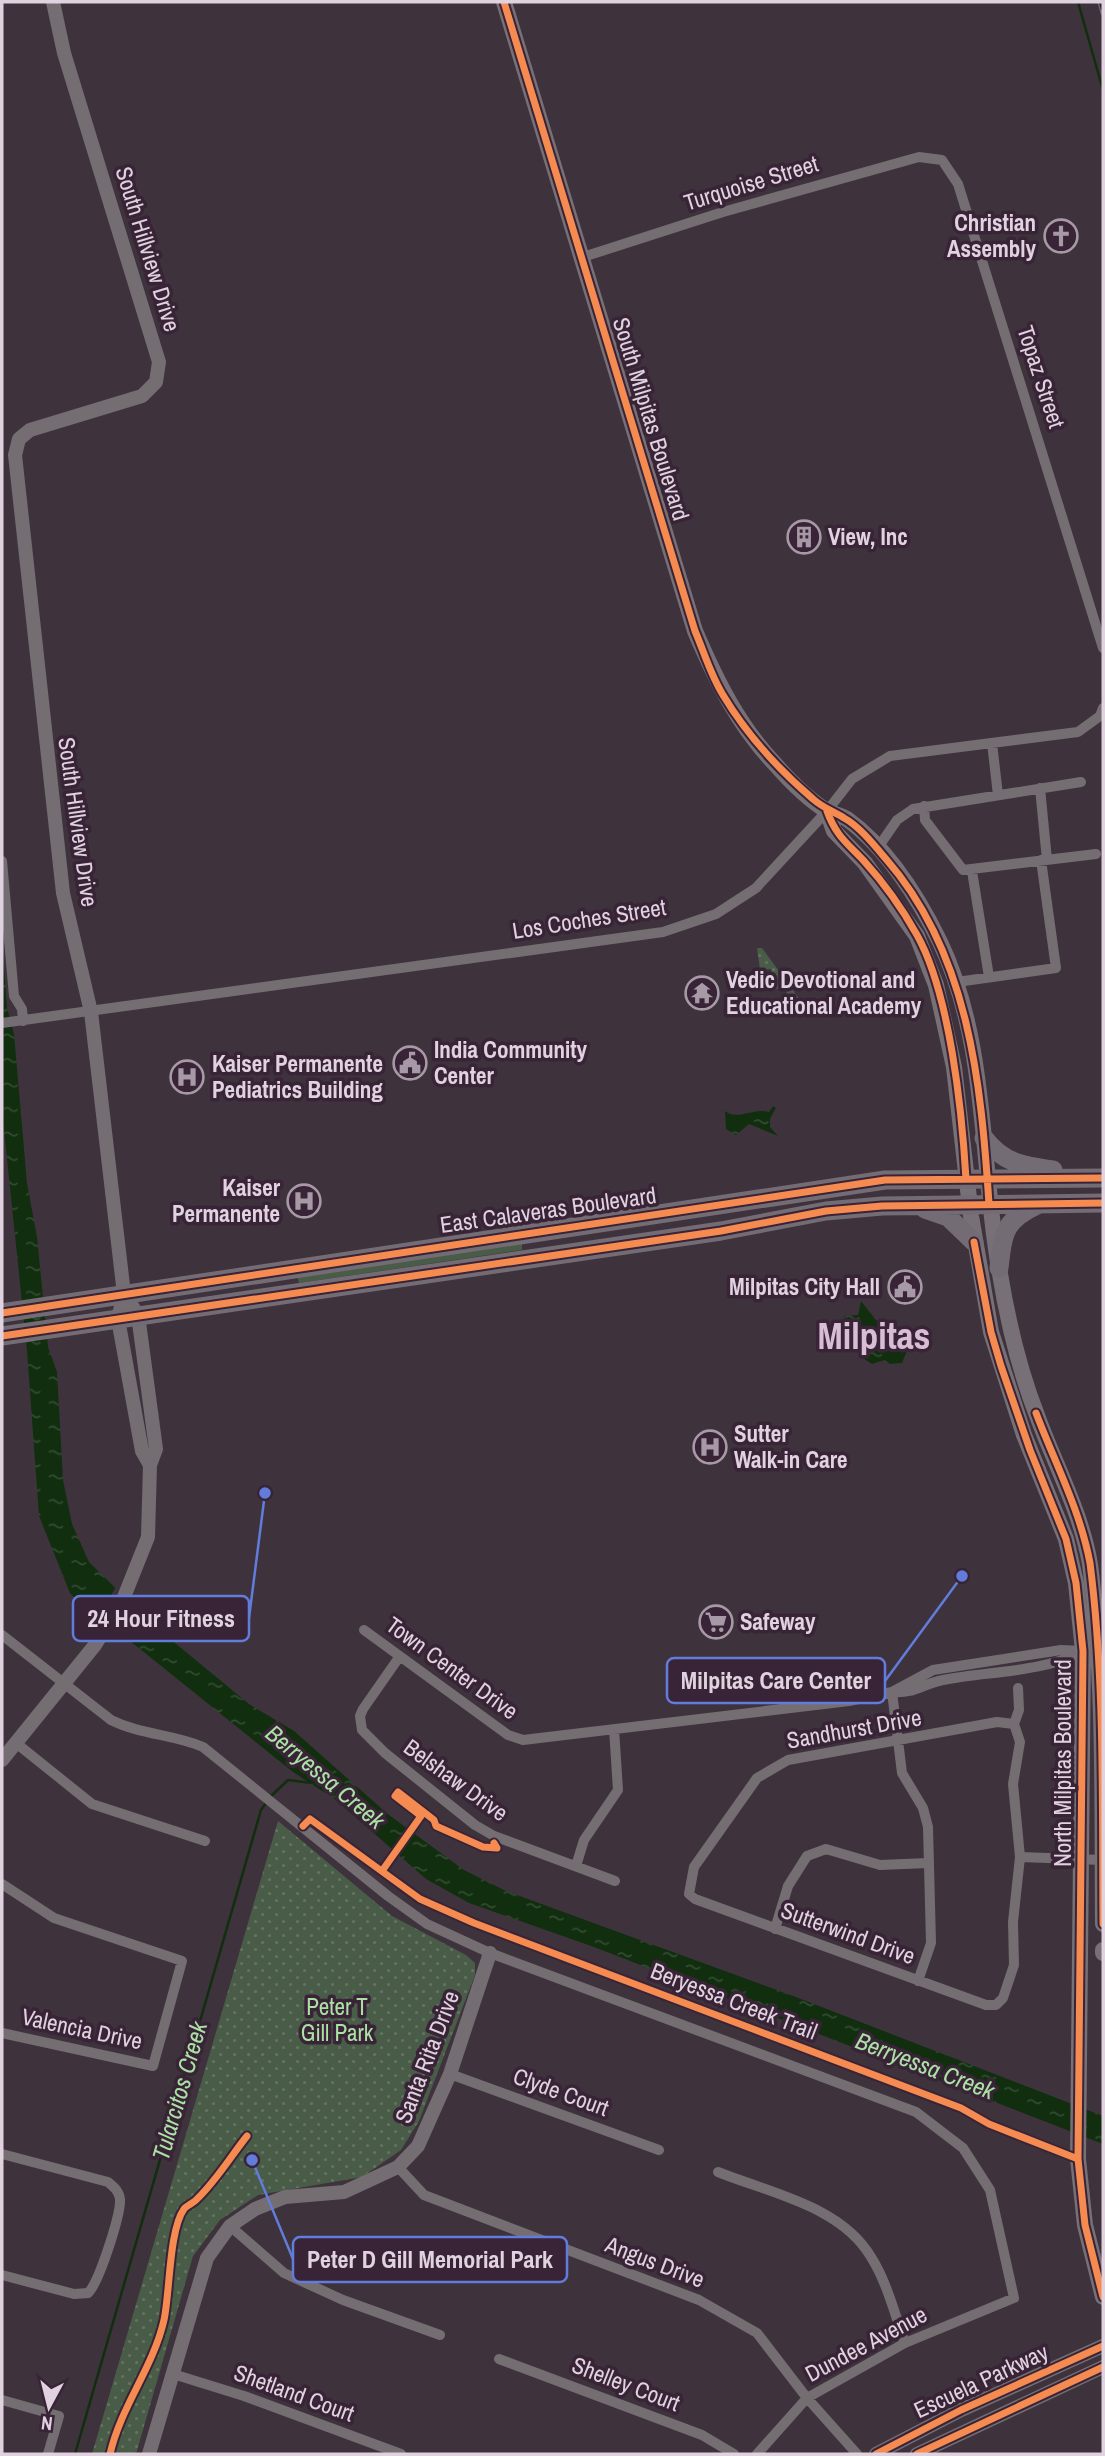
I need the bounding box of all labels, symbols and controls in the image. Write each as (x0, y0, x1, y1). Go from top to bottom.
street label: Turquoise Street (680, 147, 822, 218)
street label: South Hillview Drive (109, 163, 188, 335)
place label: Christian Assembly (947, 207, 1037, 264)
church icon: Christian Assembly (1042, 217, 1080, 255)
street label: South Milpitas Boulevard (606, 314, 697, 524)
street label: Topaz Street (1010, 322, 1073, 432)
building icon: View, Inc (785, 518, 823, 556)
place label: View, Inc (828, 521, 908, 552)
street label: South Hillview Drive (51, 735, 106, 909)
street label: Los Coches Street (510, 891, 668, 946)
place label: Vedic Devotional and Educational Academy (726, 964, 922, 1021)
temple icon: Vedic Devotional and Educational Academy (683, 974, 721, 1012)
place label: India Community Center (434, 1034, 588, 1091)
public building icon: India Community Center (391, 1044, 429, 1082)
place label: Kaiser Permanente Pediatrics Building (212, 1048, 383, 1105)
hospital icon: Kaiser Permanente Pediatrics Building (168, 1058, 206, 1096)
place label: Kaiser Permanente (172, 1172, 281, 1229)
street label: East Calaveras Boulevard (438, 1179, 658, 1240)
hospital icon: Kaiser Permanente (285, 1182, 323, 1220)
public building icon: Milpitas City Hall (886, 1268, 924, 1306)
place label: Milpitas City Hall (729, 1271, 880, 1302)
district label: Milpitas (818, 1311, 930, 1361)
place label: Sutter Walk-in Care (734, 1418, 848, 1475)
hospital icon: Sutter Walk-in Care (691, 1428, 729, 1466)
callout: 24 Hour Fitness (73, 1596, 249, 1641)
text: 24 Hour Fitness (87, 1602, 235, 1634)
supermarket icon: Safeway (697, 1603, 735, 1641)
place label: Safeway (740, 1606, 816, 1637)
street label: Town Center Drive (380, 1609, 525, 1726)
callout: Milpitas Care Center (667, 1658, 885, 1703)
street label: North Milpitas Boulevard (1047, 1659, 1078, 1867)
text: Milpitas Care Center (681, 1664, 871, 1696)
street label: Sandhurst Drive (784, 1701, 924, 1756)
water label: Berryessa Creek (259, 1717, 393, 1836)
street label: Belshaw Drive (398, 1731, 515, 1828)
street label: Sutterwind Drive (777, 1894, 919, 1971)
street label: Beryessa Creek Trail (646, 1955, 822, 2047)
street label: Santa Rita Drive (387, 1986, 466, 2127)
park label: Peter T Gill Park (301, 1991, 374, 2048)
street label: Valencia Drive (19, 2001, 145, 2056)
water label: Tularcitos Creek (144, 2017, 214, 2164)
water label: Berryessa Creek (851, 2024, 1001, 2107)
street label: Clyde Court (509, 2060, 613, 2123)
street label: Angus Drive (600, 2228, 709, 2295)
callout: Peter D Gill Memorial Park (293, 2237, 567, 2282)
text: Peter D Gill Memorial Park (307, 2243, 553, 2275)
street label: Dundee Avenue (799, 2298, 932, 2389)
street label: Escuela Parkway (909, 2336, 1053, 2425)
street label: Shelley Court (568, 2349, 685, 2418)
street label: Shetland Court (230, 2356, 359, 2429)
north arrow (14, 2372, 84, 2442)
text: N (40, 2410, 54, 2437)

